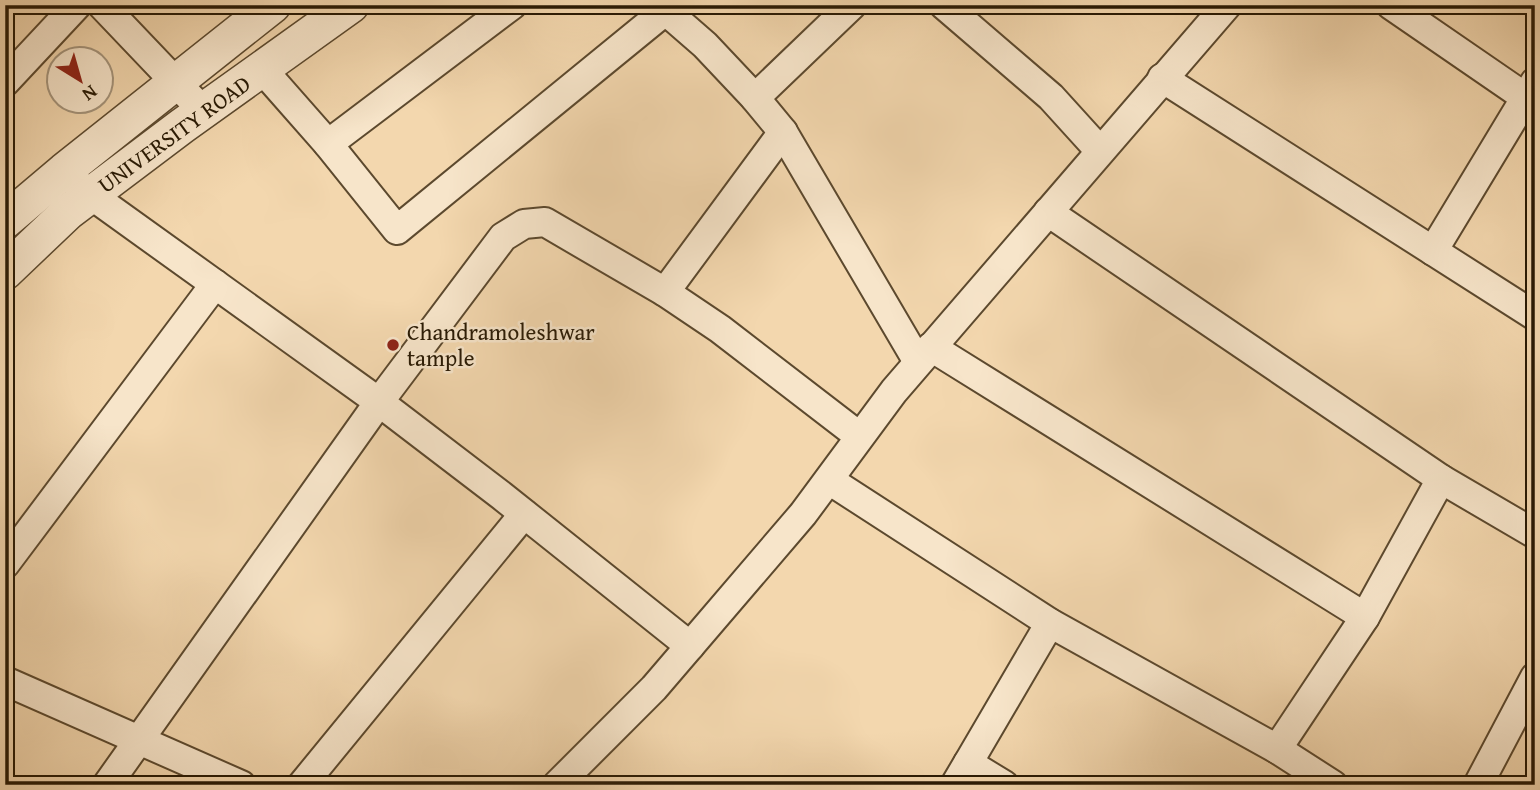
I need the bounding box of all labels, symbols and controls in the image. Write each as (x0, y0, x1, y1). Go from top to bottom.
north arrow (46, 46, 116, 116)
street label: UNIVERSITY ROAD (90, 67, 257, 200)
text: N (76, 79, 104, 109)
place label: Chandramoleshwar tample (407, 315, 595, 374)
marker: Chandramoleshwar tample (385, 337, 401, 353)

